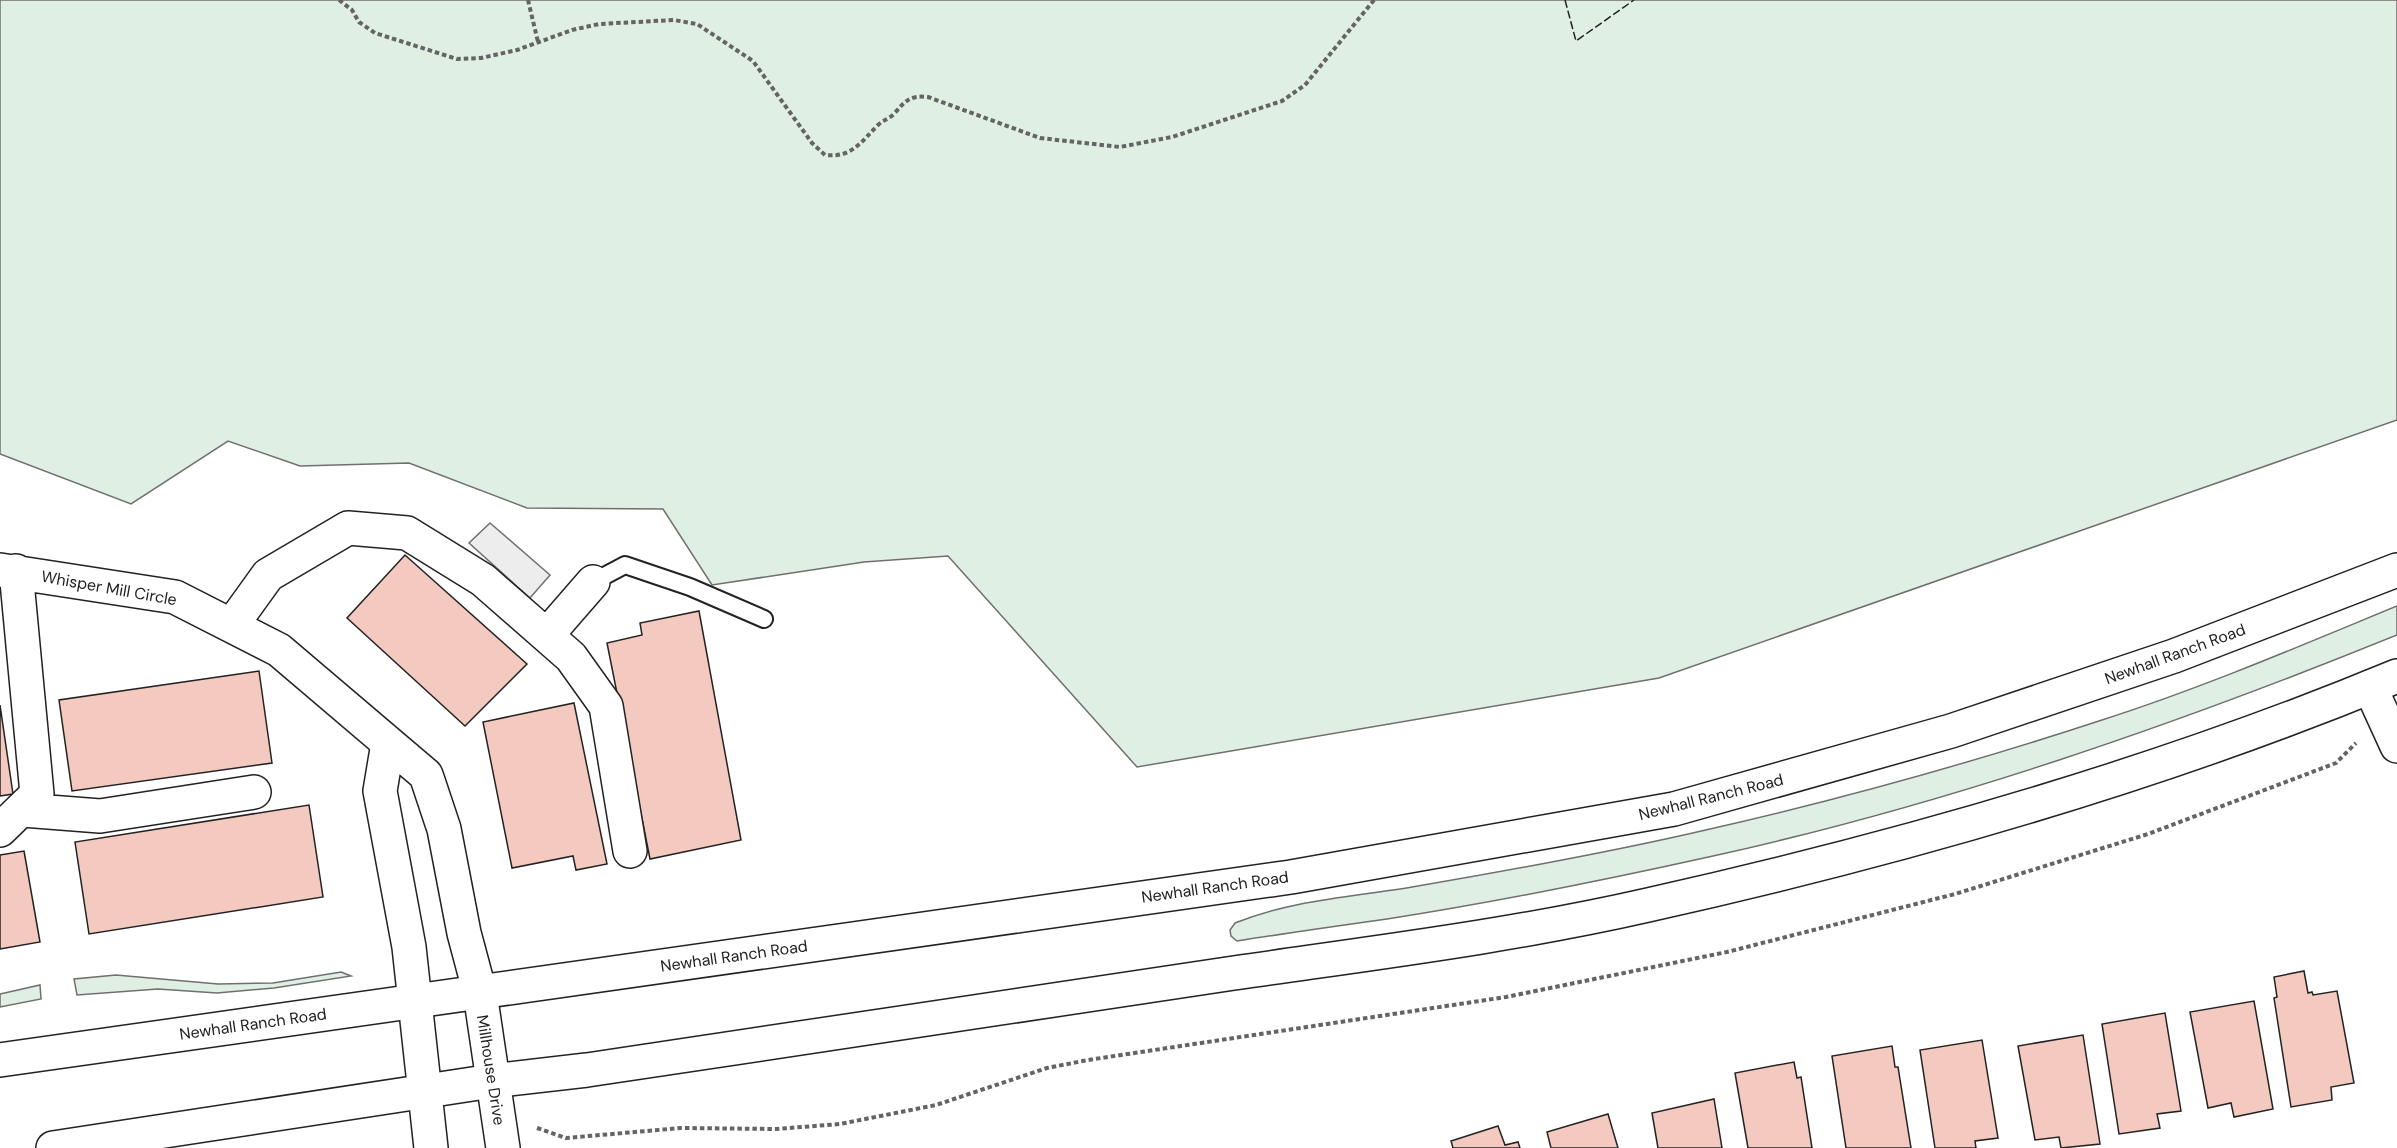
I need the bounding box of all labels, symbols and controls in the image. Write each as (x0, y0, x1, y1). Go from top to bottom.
street label: Whisper Mill Circle (40, 566, 178, 610)
street label: Newhall Ranch Road (2102, 619, 2248, 689)
street label: Newhall Ranch Road (1636, 769, 1786, 825)
street label: Newhall Ranch Road (1140, 866, 1290, 908)
street label: Newhall Ranch Road (659, 935, 809, 977)
street label: Newhall Ranch Road (178, 1003, 328, 1045)
street label: Millhouse Drive (472, 1013, 510, 1127)

